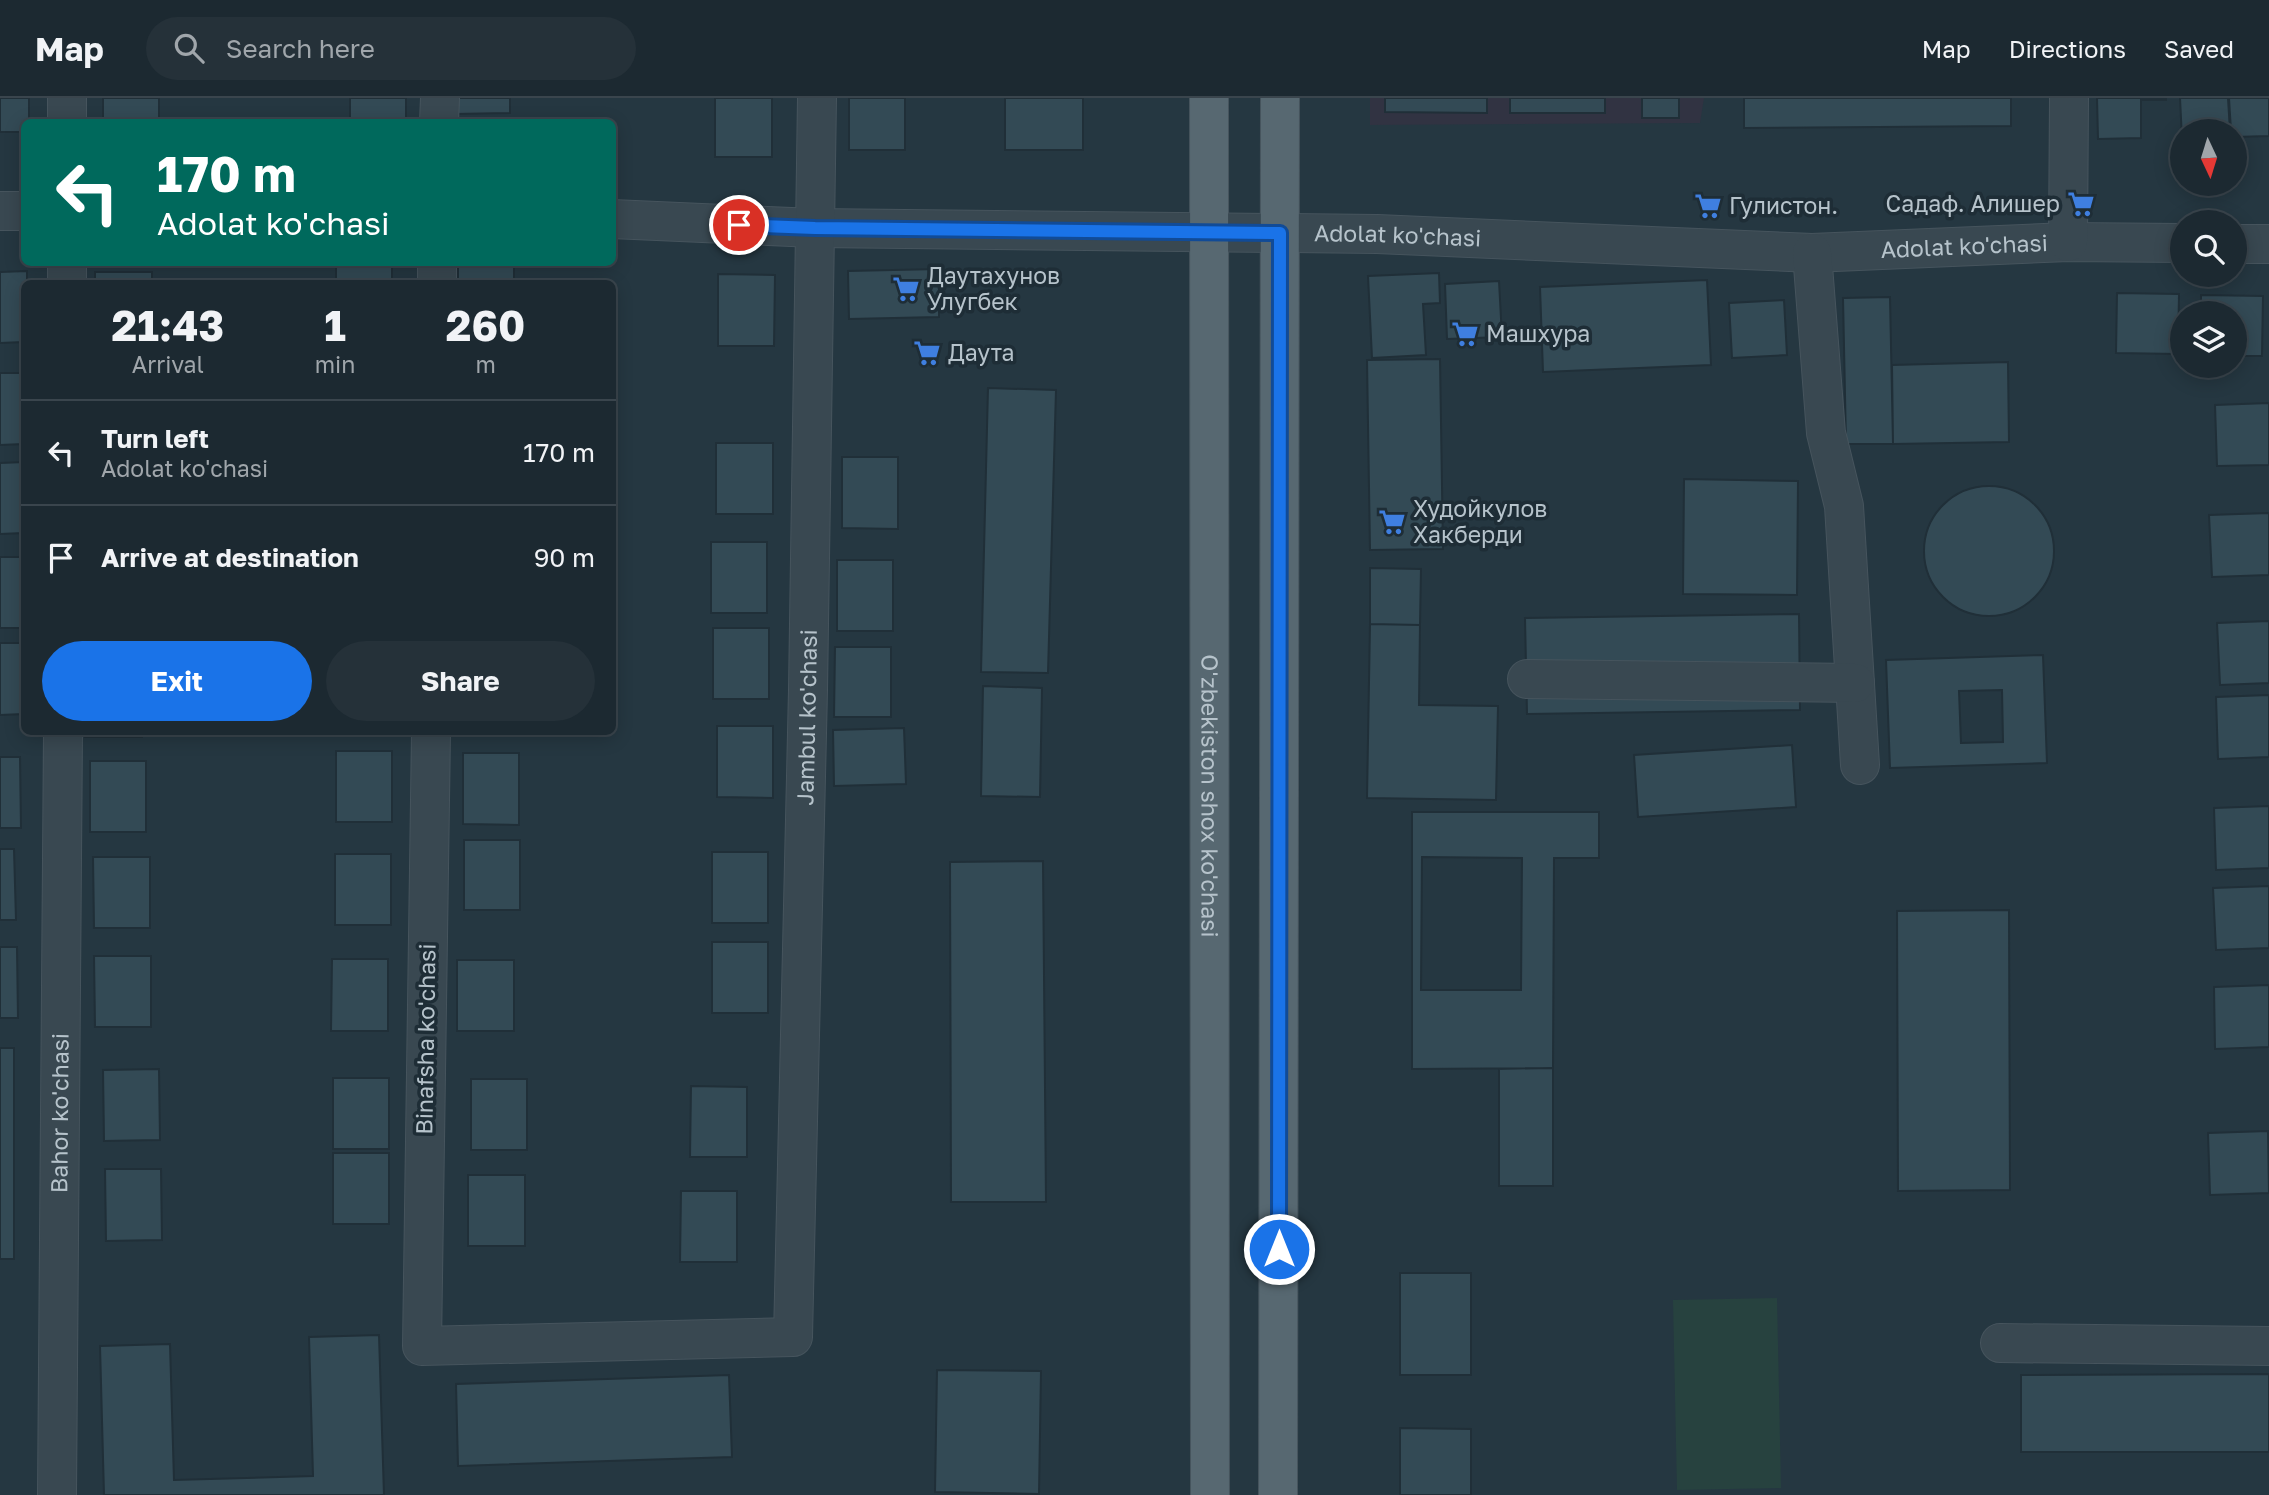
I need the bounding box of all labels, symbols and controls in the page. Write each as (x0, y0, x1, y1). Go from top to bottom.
search box (146, 17, 636, 80)
text: Map (35, 29, 104, 68)
icon: search (170, 29, 208, 67)
text: Search here (226, 33, 375, 64)
text: Map (1922, 34, 1971, 63)
text: Directions (2009, 34, 2126, 63)
text: Saved (2164, 34, 2234, 63)
north arrow (2170, 119, 2247, 196)
map controls (2170, 119, 2247, 378)
text: 170 m (157, 144, 296, 203)
icon: left (42, 147, 133, 238)
place label: Садаф. Алишер (1886, 189, 2060, 217)
supermarket icon: Садаф. Алишер (2066, 189, 2096, 219)
supermarket icon: Гулистон. (1693, 191, 1723, 221)
place label: Гулистон. (1729, 191, 1838, 219)
pin (709, 195, 769, 255)
text: Adolat ko'chasi (157, 204, 390, 242)
icon: arrive (720, 206, 758, 244)
button: search (2170, 210, 2247, 287)
street label: Adolat ko'chasi (1314, 218, 1482, 252)
street label: Adolat ko'chasi (1880, 228, 2048, 263)
place label: Даутахунов Улугбек (927, 261, 1060, 315)
supermarket icon: Даутахунов Улугбек (891, 274, 921, 304)
text: 21:43 (112, 300, 224, 350)
text: 1 (324, 300, 346, 350)
text: 260 (446, 300, 525, 350)
button: layers (2170, 301, 2247, 378)
supermarket icon: Машхура (1450, 319, 1480, 349)
place label: Машхура (1486, 319, 1590, 347)
supermarket icon: Даута (912, 338, 942, 368)
place label: Даута (948, 338, 1014, 366)
text: Arrival (132, 350, 204, 378)
text: min (315, 350, 355, 378)
text: m (475, 350, 496, 378)
text: Turn left (101, 423, 209, 454)
icon: left (42, 434, 80, 472)
text: 170 m (523, 437, 595, 468)
text: Adolat ko'chasi (101, 454, 268, 482)
place label: Худойкулов Хакберди (1413, 494, 1547, 548)
supermarket icon: Худойкулов Хакберди (1377, 507, 1407, 537)
icon: arrive (42, 539, 80, 577)
text: Arrive at destination (101, 542, 359, 573)
text: 90 m (534, 542, 595, 573)
street label: Jambul ko'chasi (790, 629, 822, 806)
button: Exit (42, 641, 312, 721)
button: Share (326, 641, 595, 721)
street label: O'zbekiston shox ko'chasi (1196, 654, 1225, 938)
street label: Binafsha ko'chasi (409, 943, 441, 1135)
street label: Bahor ko'chasi (44, 1033, 74, 1193)
position arrow (1242, 1212, 1316, 1286)

